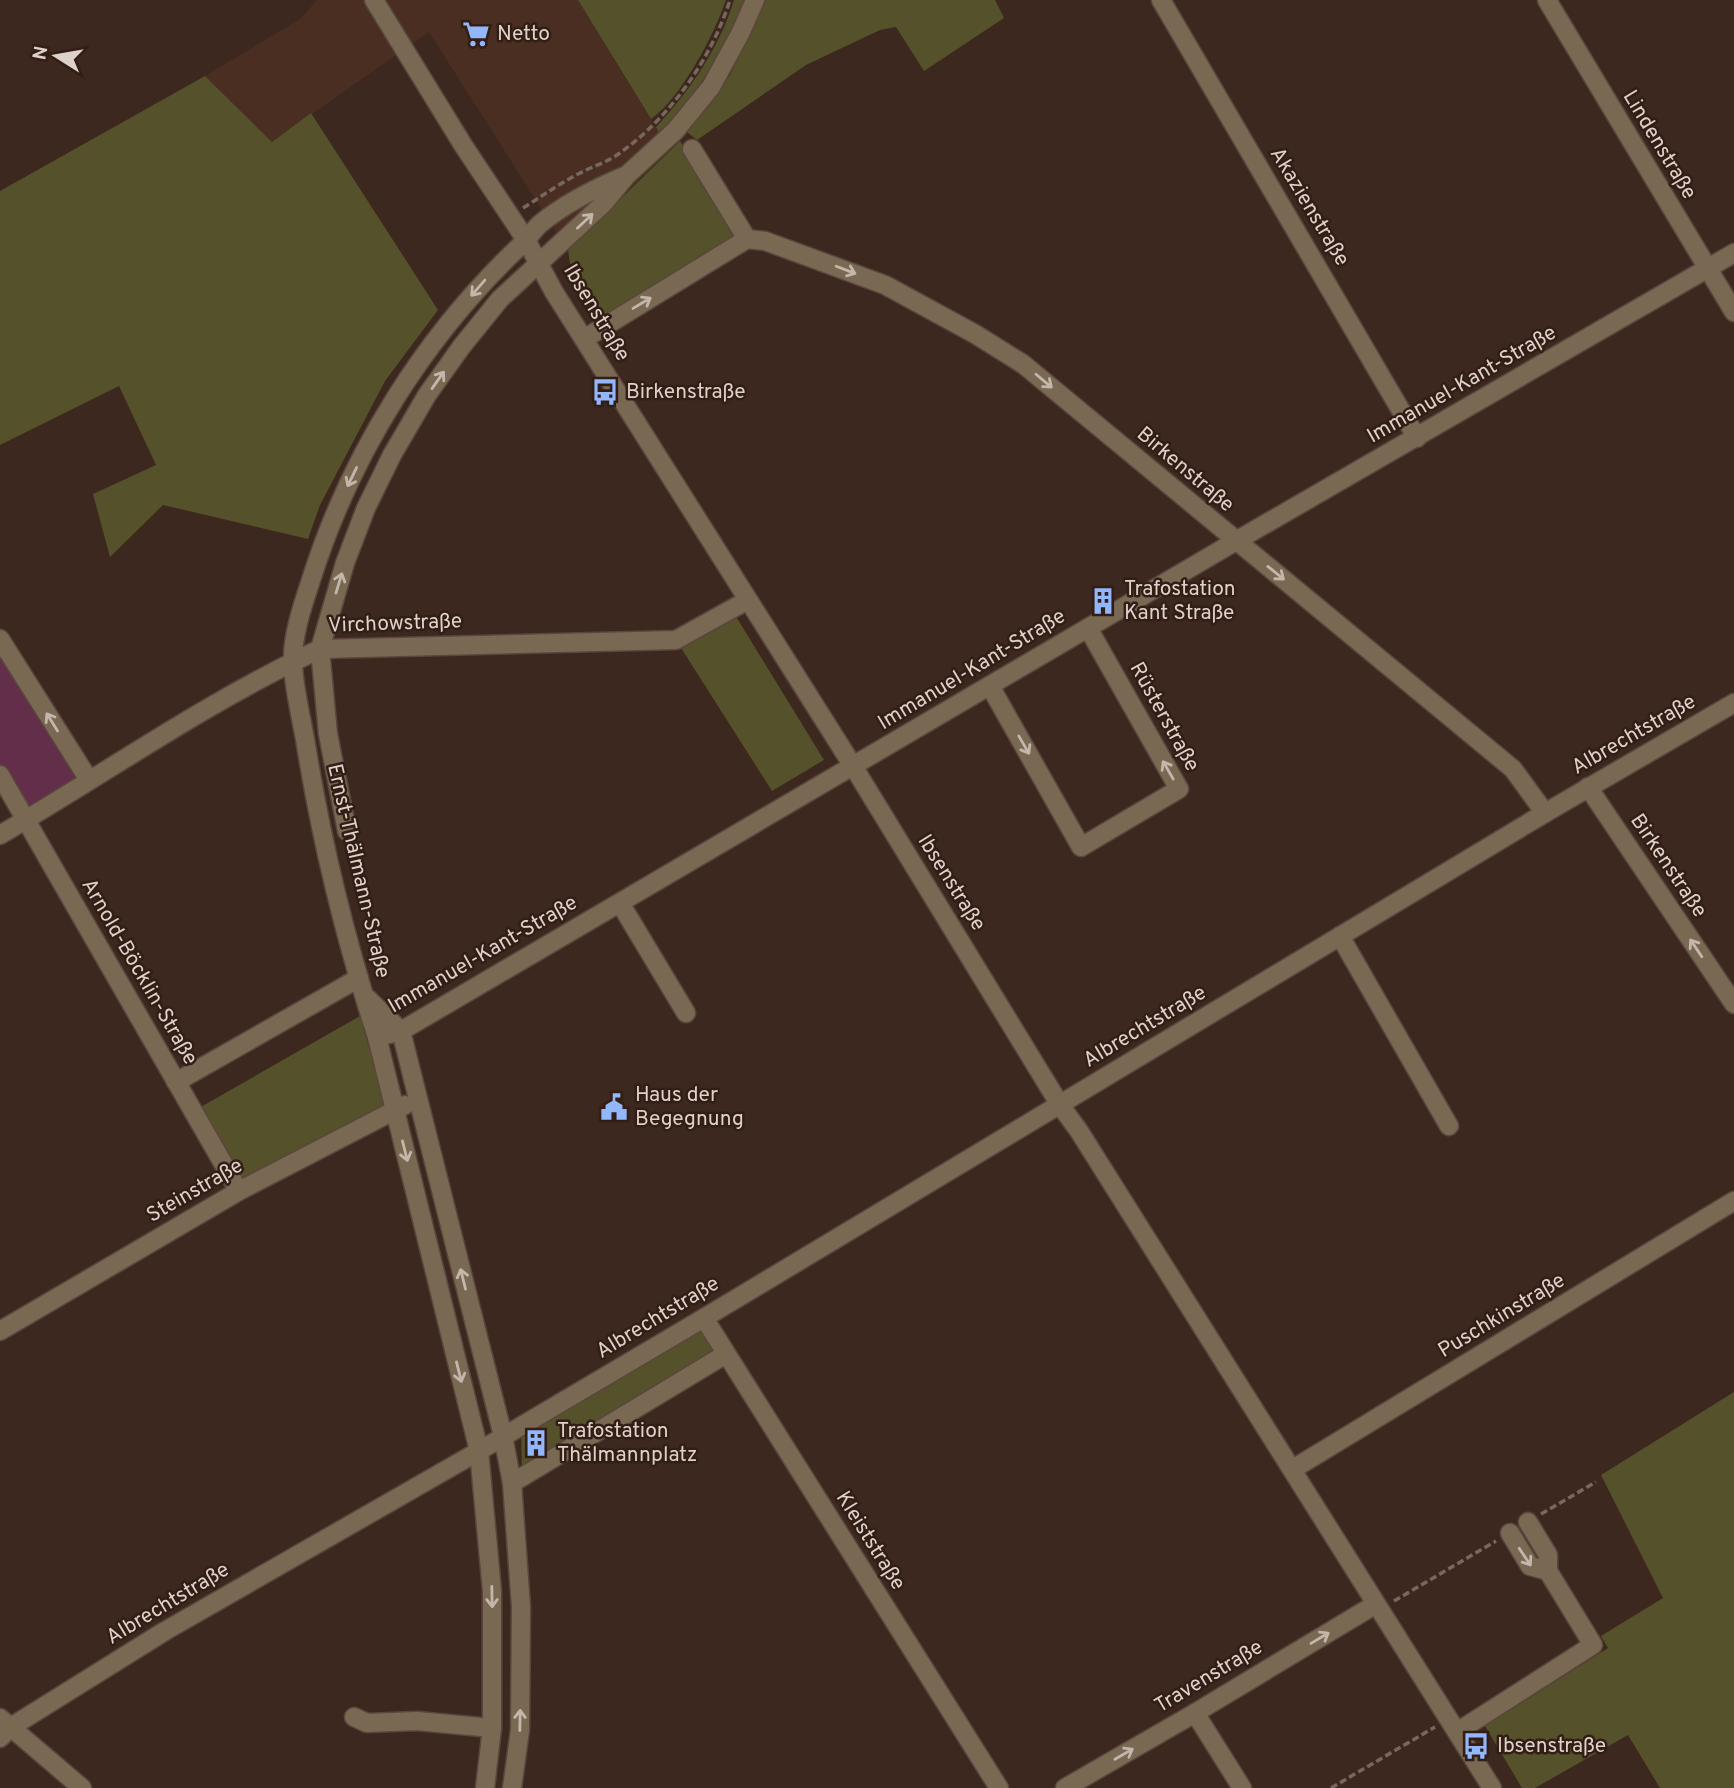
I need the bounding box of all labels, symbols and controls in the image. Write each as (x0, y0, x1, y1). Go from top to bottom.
supermarket icon: Netto (461, 19, 491, 49)
north arrow (21, 21, 91, 91)
place label: Netto (497, 21, 550, 48)
text: N (28, 44, 54, 62)
street label: Lindenstraße (1616, 85, 1702, 205)
street label: Akazienstraße (1263, 143, 1355, 271)
one-way arrow (576, 212, 593, 229)
street label: Ibsenstraße (556, 259, 636, 367)
one-way arrow (835, 265, 857, 278)
one-way arrow (470, 279, 486, 297)
one-way arrow (632, 296, 651, 311)
street label: Immanuel-Kant-Straße (1362, 320, 1562, 450)
one-way arrow (431, 371, 445, 390)
one-way arrow (1034, 374, 1052, 389)
bus stop icon: Birkenstraße (590, 377, 620, 407)
place label: Birkenstraße (626, 379, 745, 406)
street label: Birkenstraße (1131, 421, 1239, 519)
one-way arrow (345, 466, 359, 487)
one-way arrow (1266, 566, 1284, 581)
one-way arrow (333, 572, 346, 594)
place label: Trafostation Kant Straße (1124, 576, 1236, 627)
building icon: Trafostation Kant Straße (1088, 586, 1118, 616)
street label: Immanuel-Kant-Straße (873, 603, 1071, 737)
street label: Virchowstraße (327, 608, 463, 640)
street label: Rüsterstraße (1123, 658, 1205, 776)
street label: Albrechtstraße (1567, 689, 1701, 781)
one-way arrow (45, 713, 60, 732)
one-way arrow (1017, 735, 1031, 755)
one-way arrow (1161, 760, 1175, 780)
street label: Ernst-Thälmann-Straße (320, 761, 396, 981)
street label: Birkenstraße (1623, 809, 1713, 923)
street label: Ibsenstraße (911, 830, 991, 936)
street label: Arnold-Böcklin-Straße (75, 874, 203, 1070)
street label: Immanuel-Kant-Straße (383, 890, 583, 1020)
one-way arrow (1689, 939, 1703, 958)
street label: Albrechtstraße (1078, 980, 1212, 1074)
place label: Haus der Begegnung (635, 1082, 744, 1133)
public building icon: Haus der Begegnung (599, 1092, 629, 1122)
one-way arrow (399, 1139, 412, 1162)
street label: Steinstraße (142, 1153, 248, 1229)
street label: Puschkinstraße (1434, 1267, 1570, 1365)
one-way arrow (456, 1268, 469, 1290)
street label: Albrechtstraße (591, 1271, 725, 1365)
one-way arrow (453, 1360, 466, 1383)
place label: Trafostation Thälmannplatz (557, 1418, 697, 1469)
building icon: Trafostation Thälmannplatz (521, 1428, 551, 1458)
street label: Kleiststraße (829, 1486, 911, 1596)
one-way arrow (1518, 1547, 1532, 1566)
street label: Albrechtstraße (101, 1557, 235, 1651)
one-way arrow (485, 1585, 499, 1608)
one-way arrow (1309, 1631, 1329, 1645)
street label: Travenstraße (1150, 1634, 1268, 1720)
one-way arrow (514, 1709, 527, 1732)
bus stop icon: Ibsenstraße (1461, 1731, 1491, 1761)
place label: Ibsenstraße (1497, 1733, 1606, 1760)
one-way arrow (1113, 1747, 1133, 1761)

